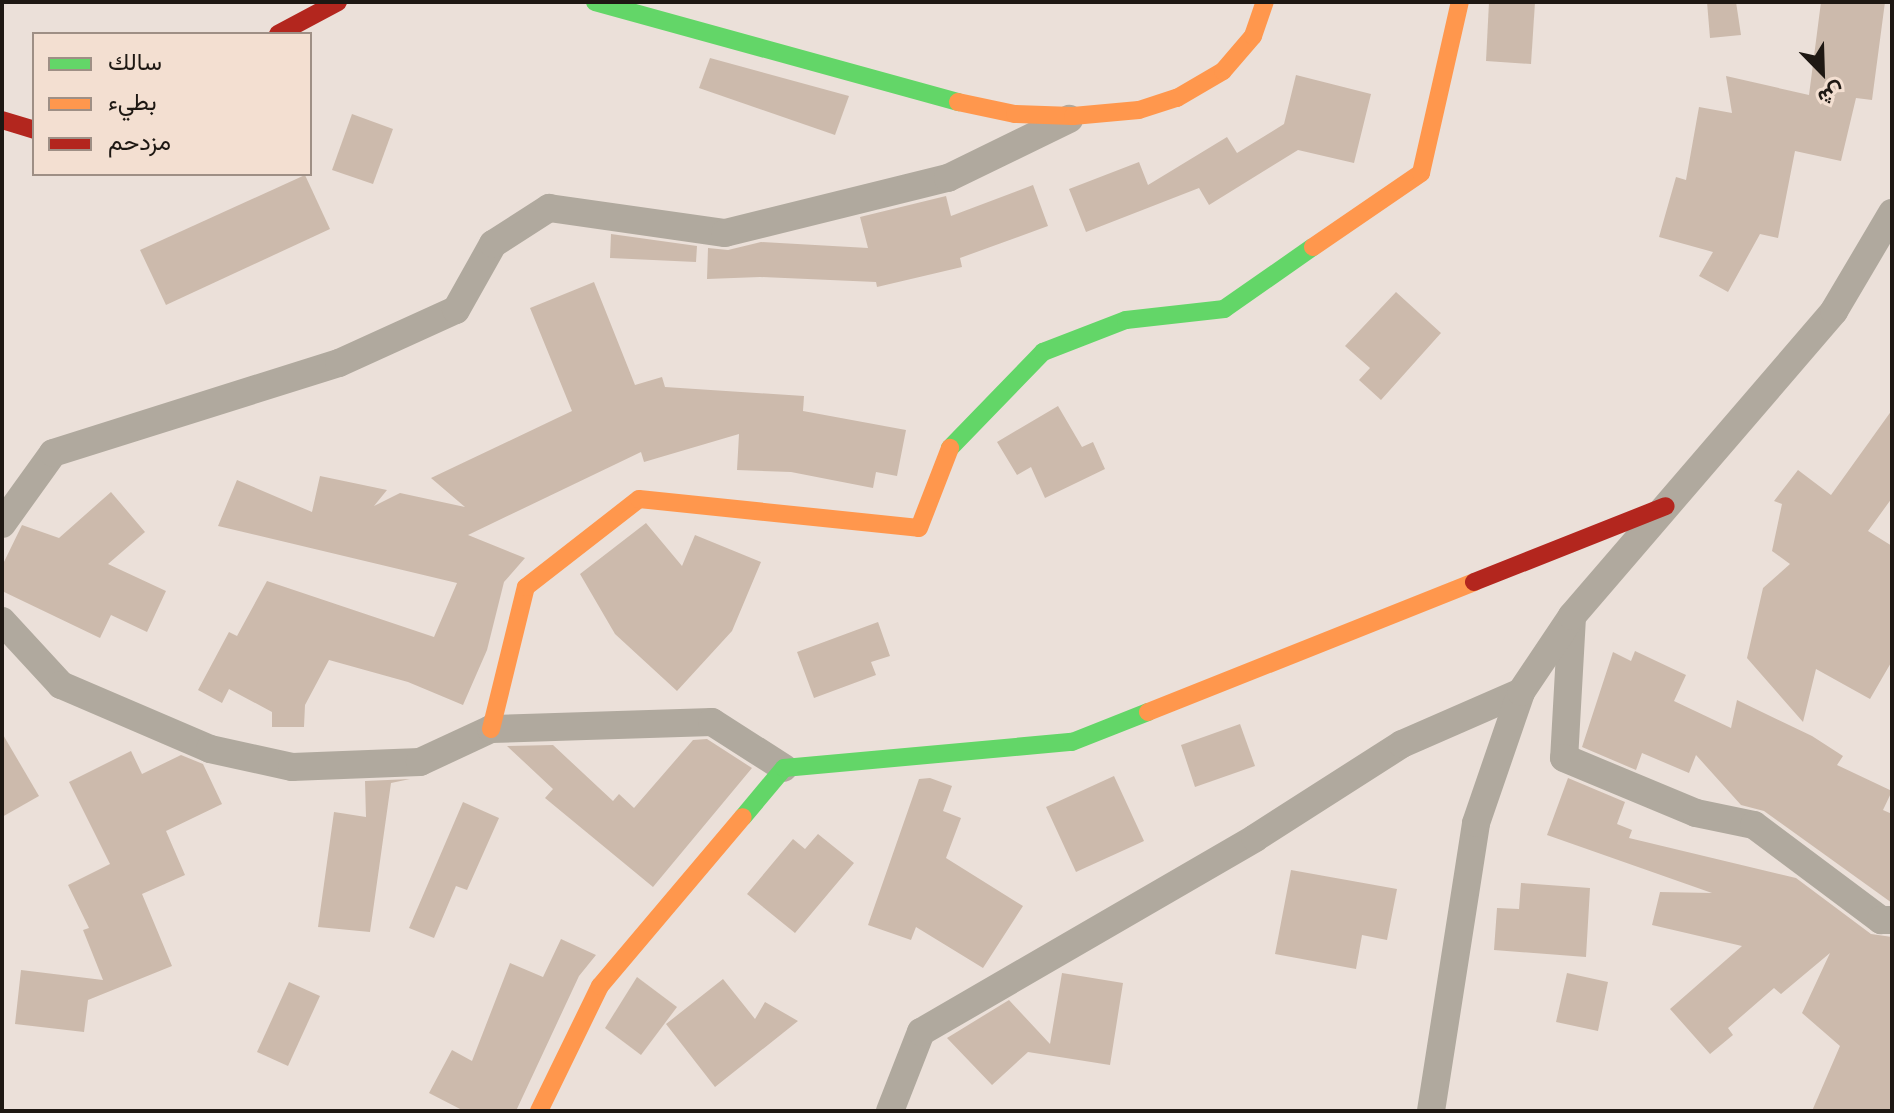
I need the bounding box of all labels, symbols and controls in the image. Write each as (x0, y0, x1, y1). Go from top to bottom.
legend (32, 32, 312, 176)
north arrow (1782, 32, 1862, 112)
text: سالك (108, 48, 162, 76)
text: ش (1815, 78, 1849, 111)
text: بطيء (108, 88, 157, 116)
text: مزدحم (108, 128, 171, 156)

